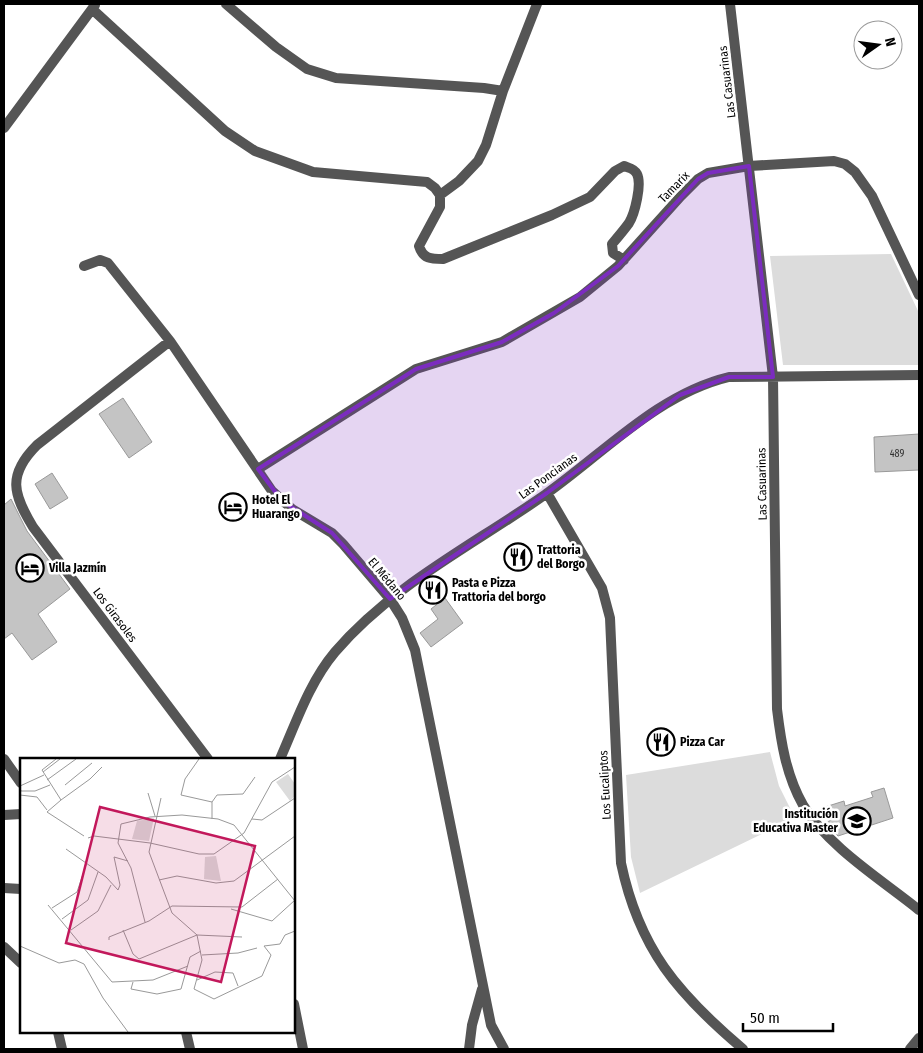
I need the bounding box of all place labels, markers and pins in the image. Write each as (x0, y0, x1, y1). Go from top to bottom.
hotel icon: Hotel El Huarango (218, 492, 248, 522)
place label: Hotel El Huarango (252, 493, 300, 521)
restaurant icon: Trattoria del Borgo (503, 542, 533, 572)
place label: Trattoria del Borgo (537, 543, 585, 571)
hotel icon: Villa Jazmín (15, 553, 45, 583)
place label: Villa Jazmín (48, 561, 106, 575)
restaurant icon: Pasta e Pizza Trattoria del borgo (418, 575, 448, 605)
place label: Pasta e Pizza Trattoria del borgo (452, 576, 546, 604)
restaurant icon: Pizza Car (646, 727, 676, 757)
place label: Pizza Car (680, 735, 725, 749)
school or university icon: Institución Educativa Master (842, 806, 872, 836)
place label: Institución Educativa Master (753, 807, 839, 835)

